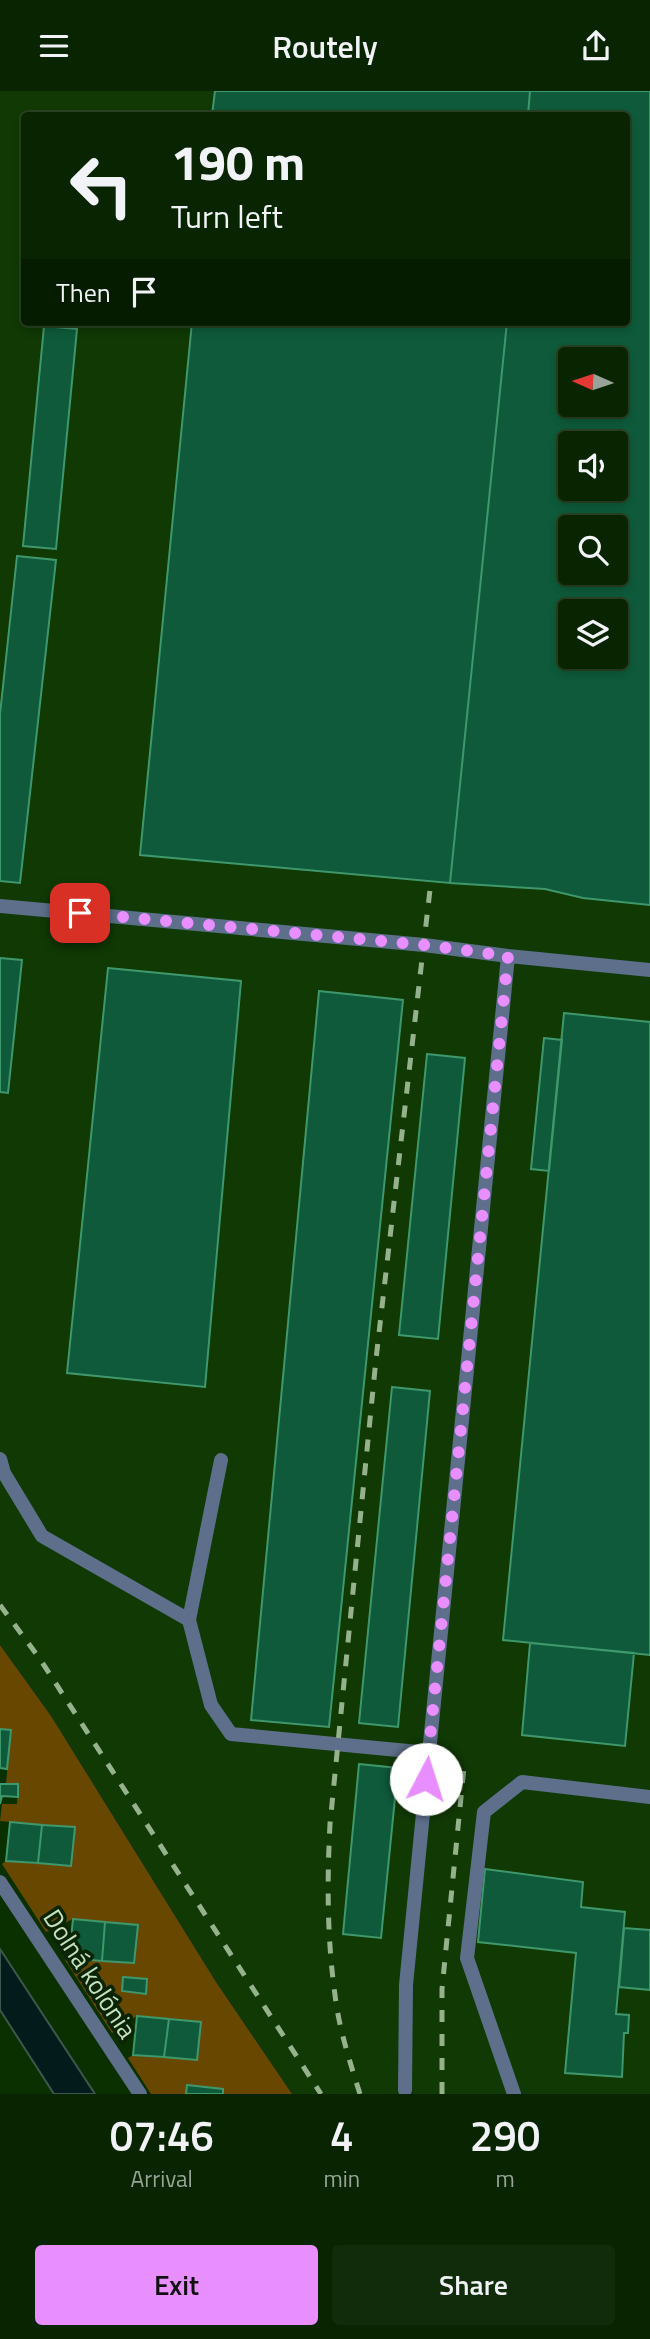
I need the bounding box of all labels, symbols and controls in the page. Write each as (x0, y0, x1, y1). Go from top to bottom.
text: Routely (272, 22, 378, 70)
icon: menu (35, 27, 73, 65)
icon: share (577, 27, 615, 65)
text: 190 m (171, 124, 305, 199)
icon: left (56, 140, 147, 231)
text: Turn left (171, 192, 283, 240)
text: Then (56, 273, 111, 312)
icon: arrive (125, 273, 163, 311)
north arrow (558, 347, 628, 417)
map controls (558, 347, 628, 669)
button: sound (558, 431, 628, 501)
button: search (558, 515, 628, 585)
button: layers (558, 599, 628, 669)
pin (50, 883, 110, 943)
icon: arrive (61, 894, 99, 932)
position arrow (389, 1742, 463, 1816)
street label: Dolná kolónia (34, 1901, 147, 2046)
text: 07:46 (110, 2103, 214, 2167)
text: 4 (330, 2103, 354, 2167)
text: 290 (470, 2103, 540, 2167)
text: Arrival (131, 2161, 193, 2196)
text: min (323, 2161, 360, 2196)
text: m (495, 2161, 515, 2196)
button: Exit (35, 2245, 318, 2325)
button: Share (332, 2245, 615, 2325)

